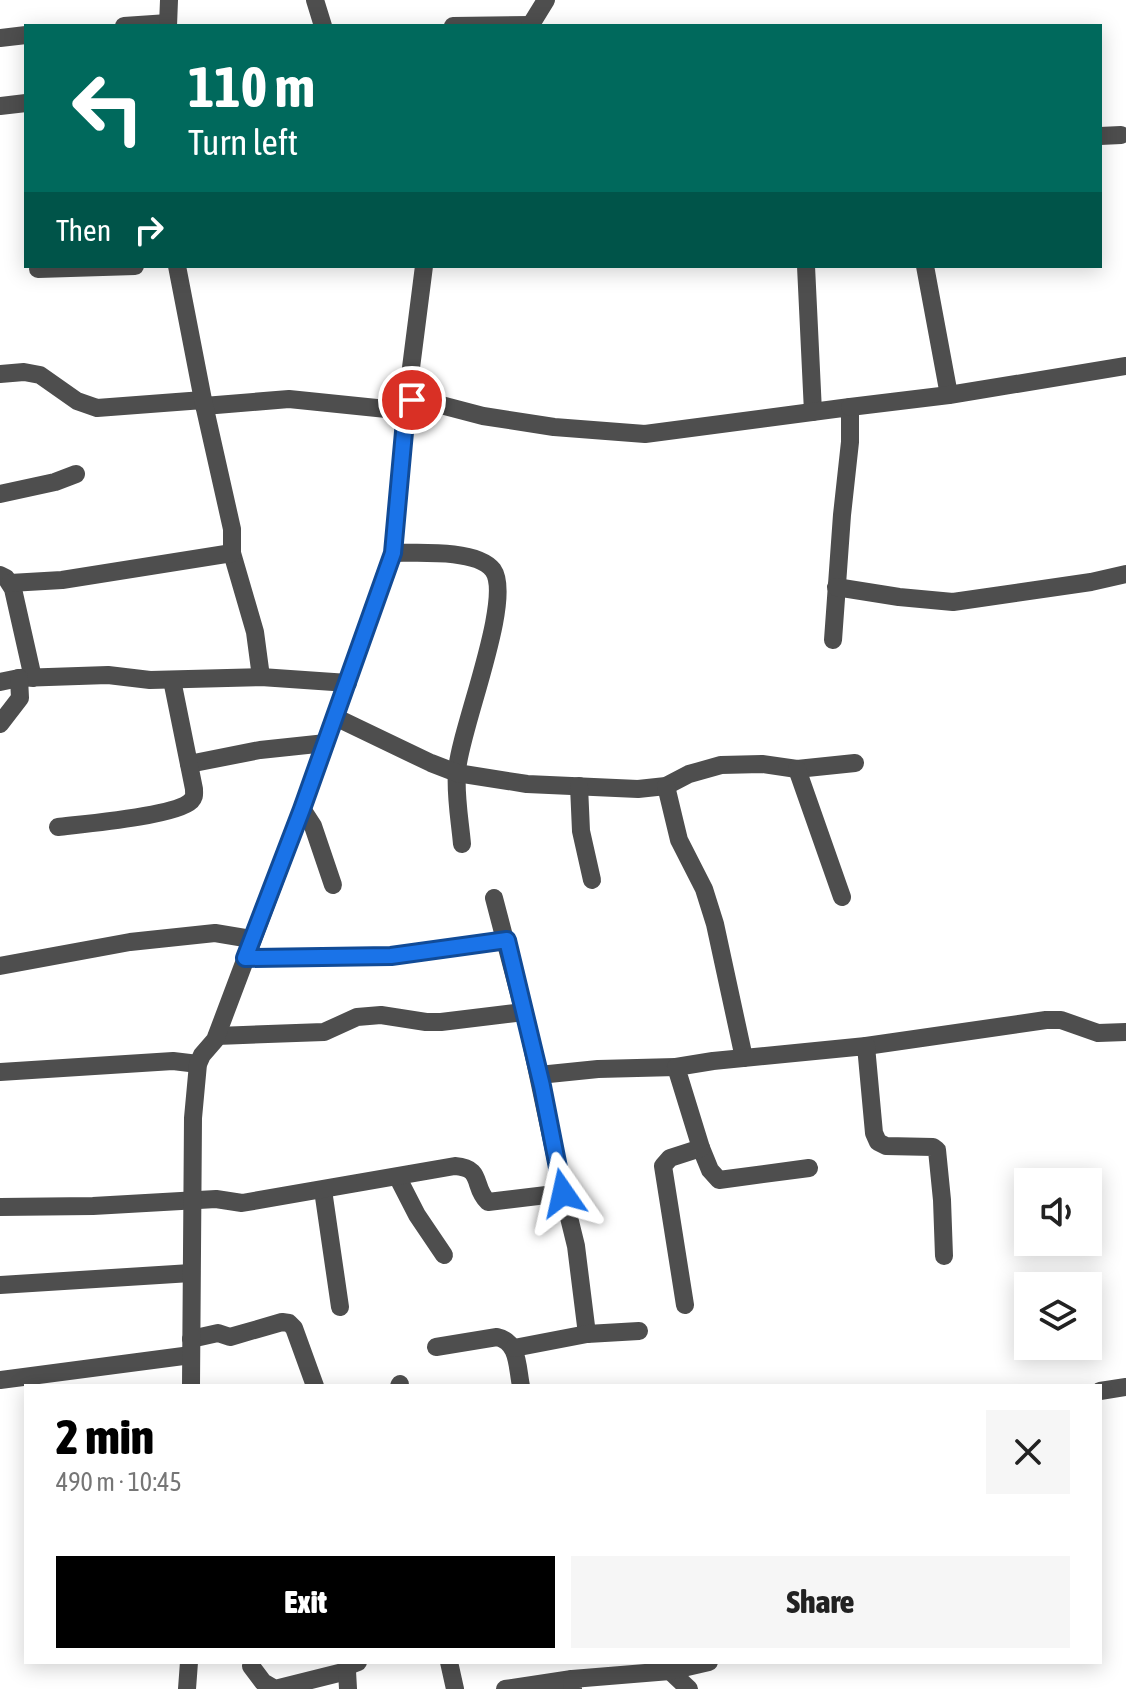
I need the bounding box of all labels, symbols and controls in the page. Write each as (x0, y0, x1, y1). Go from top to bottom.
text: 110 m (188, 55, 315, 119)
icon: left (56, 56, 160, 160)
text: Turn left (188, 121, 298, 163)
icon: right (127, 208, 171, 252)
text: Then (56, 213, 111, 247)
pin (378, 366, 446, 434)
icon: arrive (390, 378, 434, 422)
position arrow (521, 1151, 605, 1235)
map controls (1014, 1168, 1102, 1360)
button: sound (1014, 1168, 1102, 1256)
button: layers (1014, 1272, 1102, 1360)
text: 2 min (56, 1409, 154, 1464)
button: close (986, 1410, 1070, 1494)
text: 490 m · 10:45 (56, 1467, 182, 1497)
button: Exit (56, 1556, 555, 1648)
button: Share (571, 1556, 1070, 1648)

